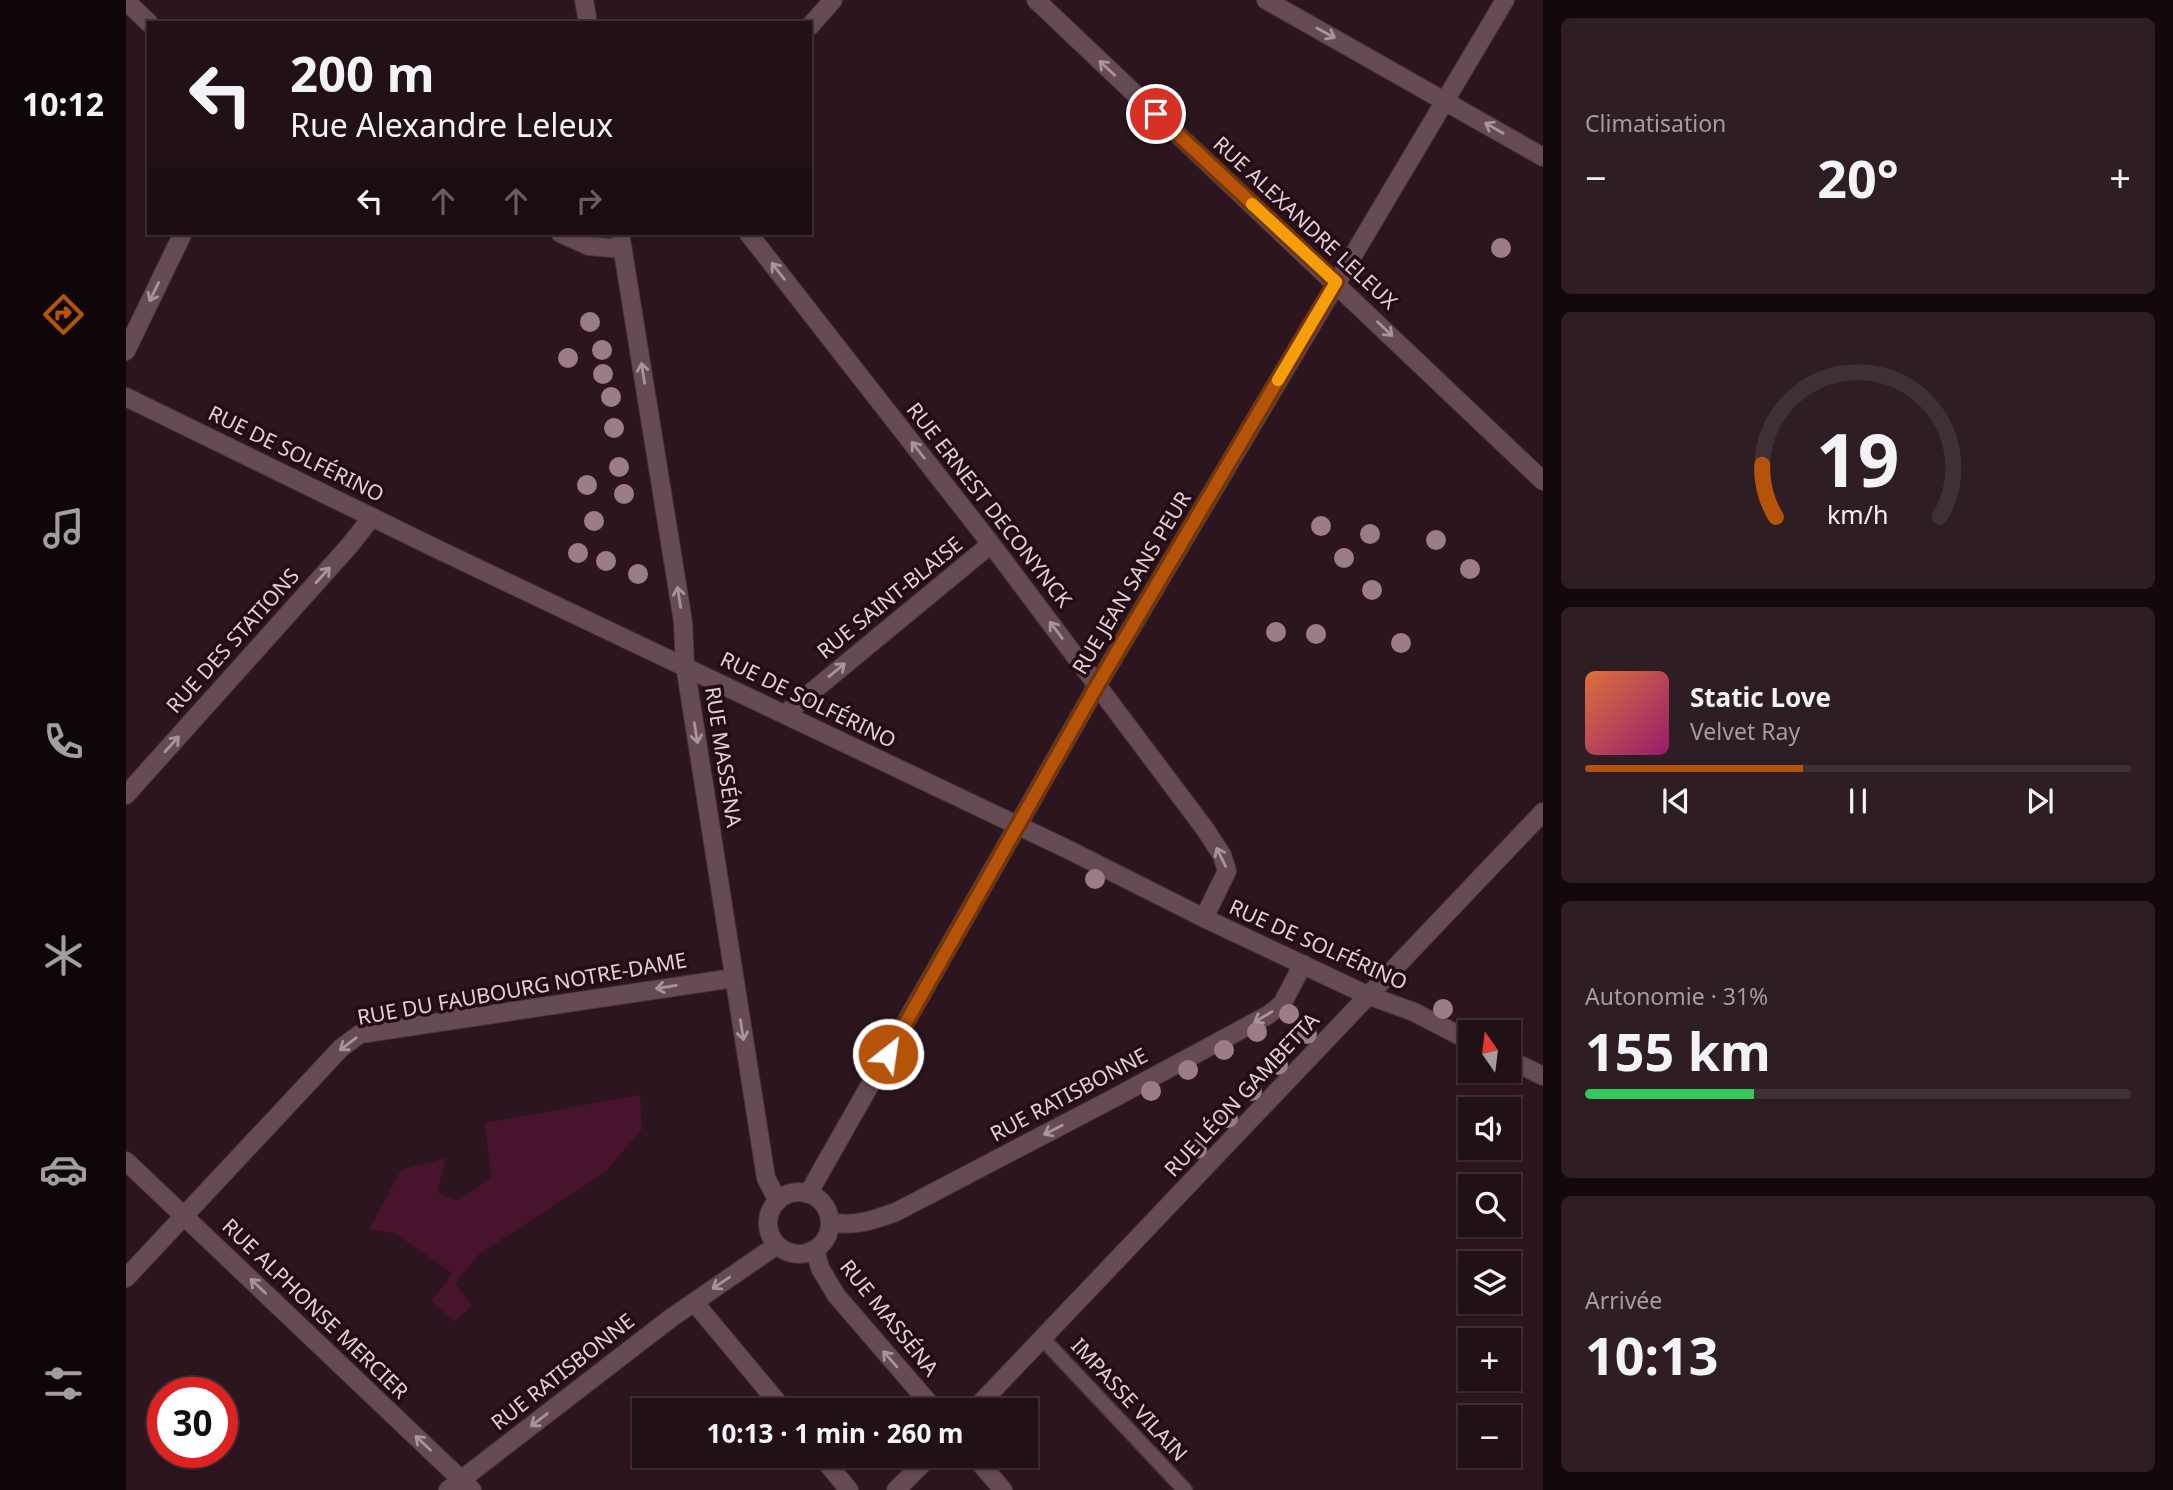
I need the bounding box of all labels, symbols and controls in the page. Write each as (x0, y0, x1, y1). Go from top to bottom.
one-way arrow (1315, 27, 1336, 40)
text: 200 m (290, 40, 435, 106)
icon: left (175, 49, 266, 140)
one-way arrow (1099, 59, 1116, 76)
text: 10:12 (22, 82, 104, 125)
pin (1126, 84, 1186, 144)
icon: arrive (1137, 95, 1175, 133)
text: Rue Alexandre Leleux (290, 103, 613, 146)
text: Climatisation (1585, 107, 1726, 139)
one-way arrow (1485, 121, 1505, 135)
street label: RUE ALEXANDRE LELEUX (1208, 130, 1404, 315)
text: 20° (1817, 142, 1899, 213)
text: − (1585, 151, 1607, 203)
text: + (2109, 151, 2131, 203)
icon: left (351, 182, 389, 220)
icon: ahead (424, 182, 462, 220)
icon: ahead (497, 182, 535, 220)
icon: right (570, 182, 608, 220)
one-way arrow (770, 262, 786, 280)
one-way arrow (147, 281, 161, 302)
icon: directions (39, 290, 88, 339)
one-way arrow (1376, 321, 1393, 338)
one-way arrow (636, 362, 649, 385)
street label: RUE ERNEST DECONYNCK (901, 396, 1079, 613)
street label: RUE DE SOLFÉRINO (204, 398, 389, 508)
text: 19 (1816, 409, 1900, 508)
one-way arrow (911, 441, 926, 460)
street label: RUE JEAN SANS PEUR (1065, 486, 1197, 679)
text: km/h (1827, 496, 1889, 530)
icon: music (39, 504, 88, 553)
street label: RUE SAINT-BLAISE (811, 530, 968, 665)
street label: RUE DES STATIONS (160, 562, 305, 719)
one-way arrow (315, 566, 331, 584)
one-way arrow (672, 587, 685, 609)
one-way arrow (1049, 622, 1064, 640)
street label: RUE DE SOLFÉRINO (716, 644, 901, 754)
one-way arrow (828, 662, 846, 678)
text: Static Love (1690, 679, 1831, 715)
street label: RUE MASSÉNA (699, 684, 749, 830)
text: Velvet Ray (1690, 715, 1800, 747)
icon: phone (39, 717, 88, 766)
one-way arrow (690, 721, 703, 744)
one-way arrow (163, 736, 180, 753)
icon: previous (1657, 782, 1695, 820)
icon: pause (1839, 782, 1877, 820)
icon: next (2021, 782, 2059, 820)
one-way arrow (1214, 847, 1227, 868)
street label: RUE DE SOLFÉRINO (1225, 892, 1412, 996)
icon: climate (39, 931, 88, 980)
street label: RUE DU FAUBOURG NOTRE-DAME (355, 945, 689, 1031)
one-way arrow (655, 980, 678, 993)
text: Autonomie · 31% (1585, 980, 1768, 1012)
street label: RUE LÉON GAMBETTA (1158, 1006, 1325, 1182)
one-way arrow (1253, 1010, 1273, 1024)
text: 155 km (1585, 1015, 1771, 1086)
position arrow (851, 1017, 925, 1091)
one-way arrow (736, 1018, 749, 1041)
north arrow (1458, 1020, 1521, 1083)
map controls (1458, 1020, 1521, 1468)
one-way arrow (339, 1036, 357, 1051)
street label: RUE RATISBONNE (985, 1041, 1152, 1147)
button: sound (1458, 1097, 1521, 1160)
one-way arrow (1043, 1123, 1064, 1137)
icon: car (39, 1145, 88, 1194)
button: search (1458, 1174, 1521, 1237)
street label: RUE ALPHONSE MERCIER (217, 1212, 415, 1405)
button: layers (1458, 1251, 1521, 1314)
street label: RUE MASSÉNA (834, 1253, 946, 1382)
one-way arrow (712, 1276, 731, 1290)
one-way arrow (249, 1278, 267, 1294)
text: Arrivée (1585, 1284, 1662, 1316)
street label: RUE RATISBONNE (485, 1306, 640, 1436)
text: 10:13 (1585, 1319, 1719, 1390)
button: + (1458, 1328, 1521, 1391)
street label: IMPASSE VILAIN (1065, 1332, 1194, 1467)
one-way arrow (882, 1350, 898, 1368)
icon: filters (39, 1359, 88, 1408)
speed limit sign: 30 (147, 1377, 238, 1468)
button: − (1458, 1405, 1521, 1468)
one-way arrow (531, 1412, 549, 1428)
text: 10:13 · 1 min · 260 m (707, 1415, 963, 1451)
one-way arrow (415, 1434, 432, 1451)

